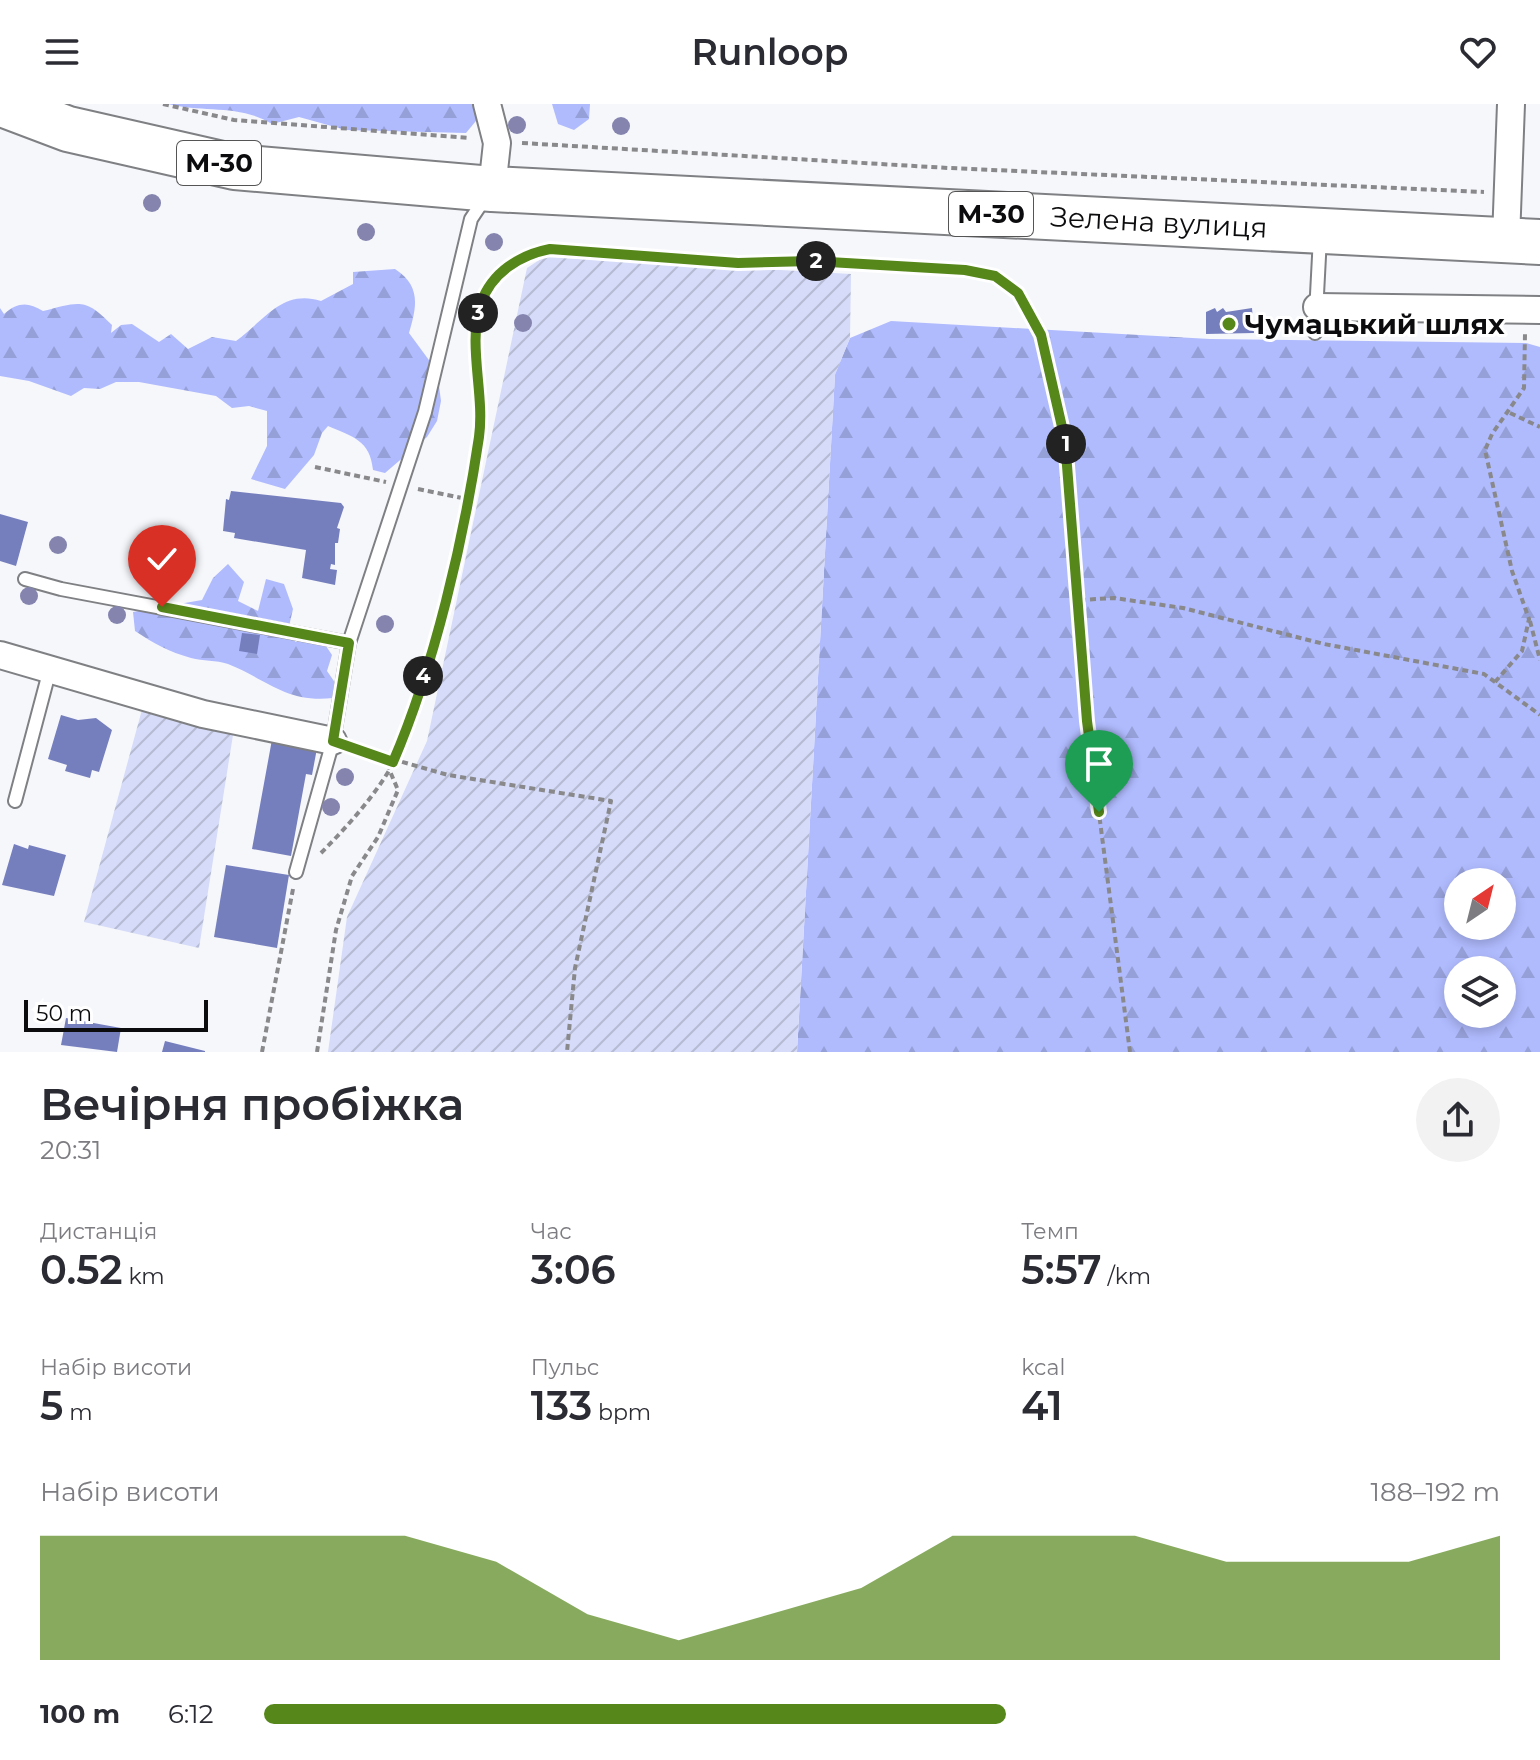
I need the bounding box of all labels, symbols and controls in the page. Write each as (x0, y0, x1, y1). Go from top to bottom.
icon: menu (40, 30, 84, 74)
text: Runloop (691, 30, 849, 74)
icon: heart (1456, 30, 1500, 74)
road number: М-30 (177, 141, 261, 185)
road number: М-30 (949, 192, 1033, 236)
street label: Зелена вулиця (1050, 199, 1268, 245)
pin: 2 (796, 241, 836, 281)
text: 2 (810, 247, 822, 274)
pin: 3 (458, 293, 498, 333)
text: 3 (471, 299, 485, 326)
place label: Чумацький шлях (1245, 307, 1505, 341)
marker: Чумацький шлях (1220, 315, 1238, 333)
pin: 1 (1046, 424, 1086, 464)
text: 1 (1062, 430, 1070, 457)
pin (128, 525, 196, 607)
icon: check (140, 537, 184, 581)
pin: 4 (403, 656, 443, 696)
text: 4 (415, 662, 431, 689)
pin (1065, 730, 1133, 812)
icon: arrive (1077, 742, 1121, 786)
north arrow (1444, 868, 1516, 940)
map controls (1444, 868, 1516, 1028)
button: layers (1444, 956, 1516, 1028)
scale bar (24, 996, 208, 1032)
text: 50 m (36, 1000, 92, 1027)
text: Вечірня пробіжка (40, 1077, 464, 1131)
button: share (1416, 1078, 1500, 1162)
text: 20:31 (40, 1134, 102, 1166)
text: Дистанція (40, 1218, 157, 1245)
text: Час (531, 1218, 572, 1245)
text: Темп (1021, 1218, 1079, 1245)
text: 0.52 (40, 1245, 123, 1294)
text: 3:06 (531, 1245, 616, 1294)
text: 5:57 (1021, 1245, 1102, 1294)
text: km (123, 1263, 165, 1290)
text: /km (1102, 1263, 1151, 1290)
text: Набір висоти (40, 1354, 192, 1381)
text: Пульс (531, 1354, 599, 1381)
text: kcal (1021, 1354, 1065, 1381)
text: 5 (40, 1381, 63, 1430)
text: 133 (531, 1381, 592, 1430)
text: 41 (1021, 1381, 1063, 1430)
text: m (63, 1399, 92, 1426)
text: bpm (592, 1399, 651, 1426)
text: Набір висоти (40, 1476, 220, 1508)
text: 188–192 m (1371, 1476, 1500, 1508)
text: 100 m (40, 1698, 120, 1730)
text: 6:12 (168, 1698, 214, 1730)

